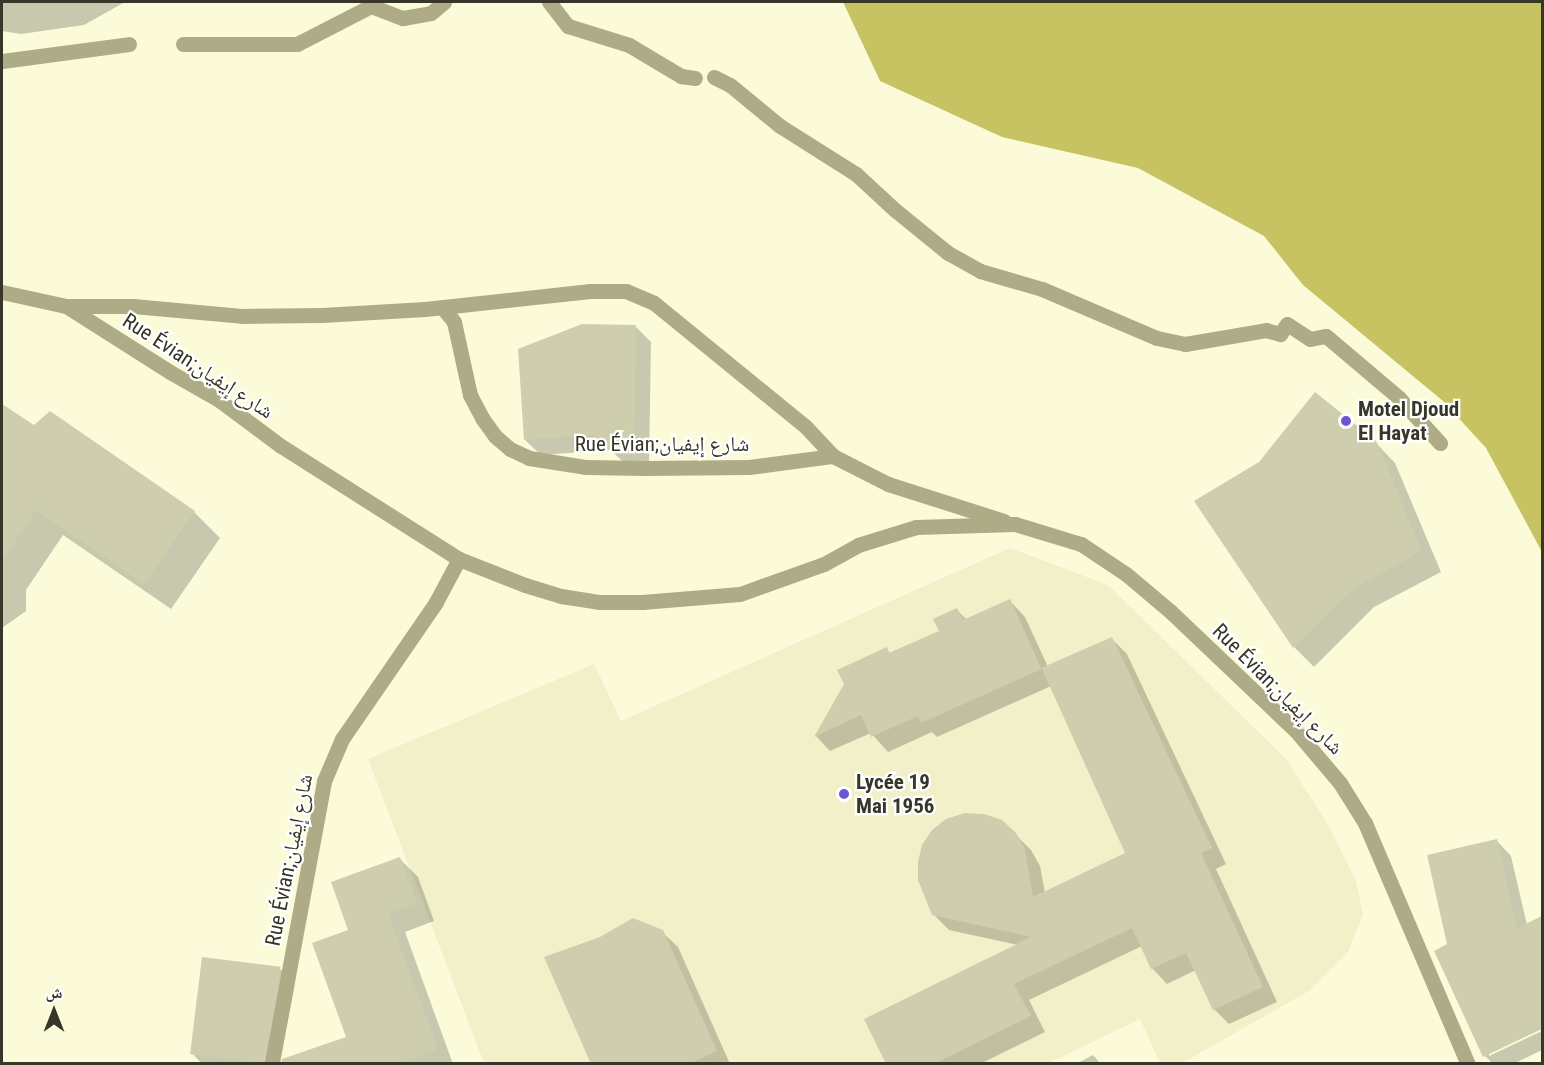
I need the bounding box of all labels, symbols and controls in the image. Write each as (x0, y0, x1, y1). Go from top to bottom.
street label: Rue Évian;شارع إيفيان (118, 308, 278, 424)
place label: Motel Djoud El Hayat (1358, 396, 1459, 446)
marker: Motel Djoud El Hayat (1339, 414, 1353, 428)
street label: Rue Évian;شارع إيفيان (575, 431, 749, 457)
street label: Rue Évian;شارع إيفيان (1207, 618, 1349, 760)
place label: Lycée 19 Mai 1956 (856, 769, 934, 819)
street label: Rue Évian;شارع إيفيان (260, 772, 318, 948)
marker: Lycée 19 Mai 1956 (837, 787, 851, 801)
north arrow (24, 981, 84, 1041)
text: ش (46, 983, 62, 1002)

